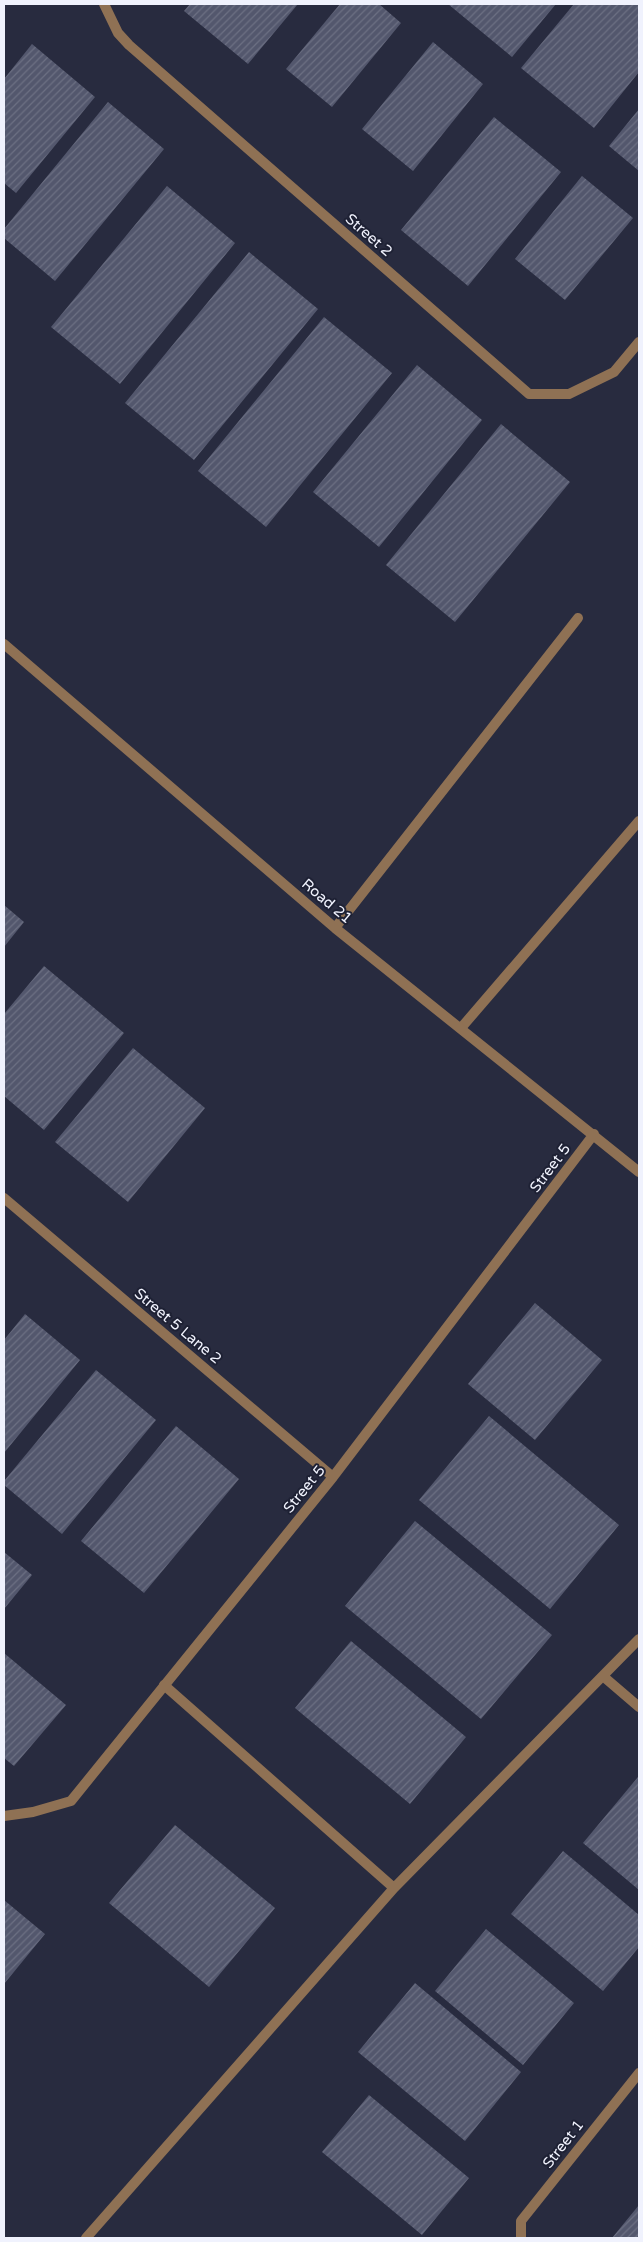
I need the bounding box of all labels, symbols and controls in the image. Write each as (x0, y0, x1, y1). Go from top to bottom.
street label: Street 2 (342, 210, 396, 260)
street label: Road 21 (298, 875, 356, 927)
street label: Street 5 (526, 1140, 574, 1196)
street label: Street 5 Lane 2 (131, 1284, 225, 1368)
street label: Street 5 (279, 1461, 329, 1517)
street label: Street 1 (539, 2116, 587, 2172)

